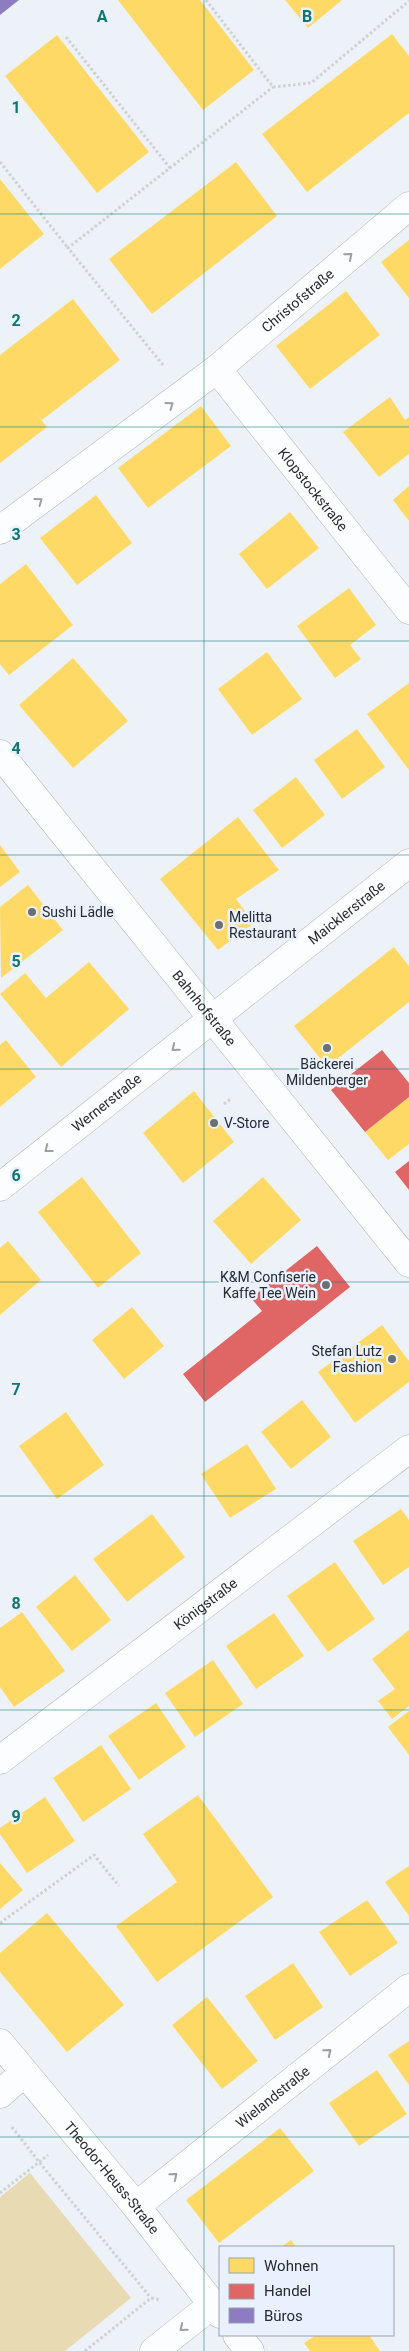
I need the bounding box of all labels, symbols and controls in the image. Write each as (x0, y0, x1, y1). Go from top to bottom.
text: A (97, 7, 108, 26)
text: B (302, 7, 312, 26)
text: 1 (11, 98, 21, 117)
one-way arrow (344, 253, 353, 262)
street label: Christofstraße (258, 266, 337, 336)
text: 2 (11, 311, 21, 330)
one-way arrow (164, 402, 173, 410)
street label: Klopstockstraße (275, 445, 351, 534)
one-way arrow (33, 498, 43, 507)
text: 3 (11, 525, 21, 544)
text: 4 (11, 739, 21, 758)
street label: Maicklerstraße (305, 877, 388, 948)
place label: Sushi Lädle (42, 904, 114, 920)
marker: Sushi Lädle (26, 906, 38, 918)
place label: Melitta Restaurant (229, 909, 297, 941)
marker: Melitta Restaurant (213, 919, 225, 931)
text: 5 (11, 952, 21, 971)
street label: Bahnhofstraße (169, 967, 239, 1049)
marker: Bäckerei Mildenberger (321, 1042, 333, 1054)
one-way arrow (172, 1043, 181, 1051)
place label: Bäckerei Mildenberger (286, 1056, 368, 1088)
street label: Wernerstraße (69, 1070, 145, 1135)
place label: V-Store (224, 1115, 269, 1131)
marker: V-Store (208, 1117, 220, 1129)
one-way arrow (45, 1144, 54, 1152)
text: 6 (11, 1166, 21, 1185)
place label: K&M Confiserie Kaffe Tee Wein (220, 1269, 316, 1301)
marker: K&M Confiserie Kaffe Tee Wein (320, 1279, 332, 1291)
place label: Stefan Lutz Fashion (312, 1343, 382, 1375)
marker: Stefan Lutz Fashion (386, 1353, 398, 1365)
text: 7 (11, 1380, 21, 1399)
street label: Königstraße (171, 1575, 240, 1633)
text: 8 (11, 1594, 21, 1613)
text: 9 (11, 1807, 21, 1826)
one-way arrow (322, 2050, 331, 2058)
street label: Wielandstraße (233, 2063, 313, 2131)
street label: Theodor-Heuss-Straße (61, 2118, 162, 2237)
one-way arrow (168, 2173, 177, 2181)
legend (219, 2246, 394, 2336)
text: Wohnen (264, 2257, 318, 2275)
text: Handel (264, 2282, 311, 2300)
text: Büros (264, 2307, 303, 2325)
one-way arrow (180, 2322, 189, 2330)

